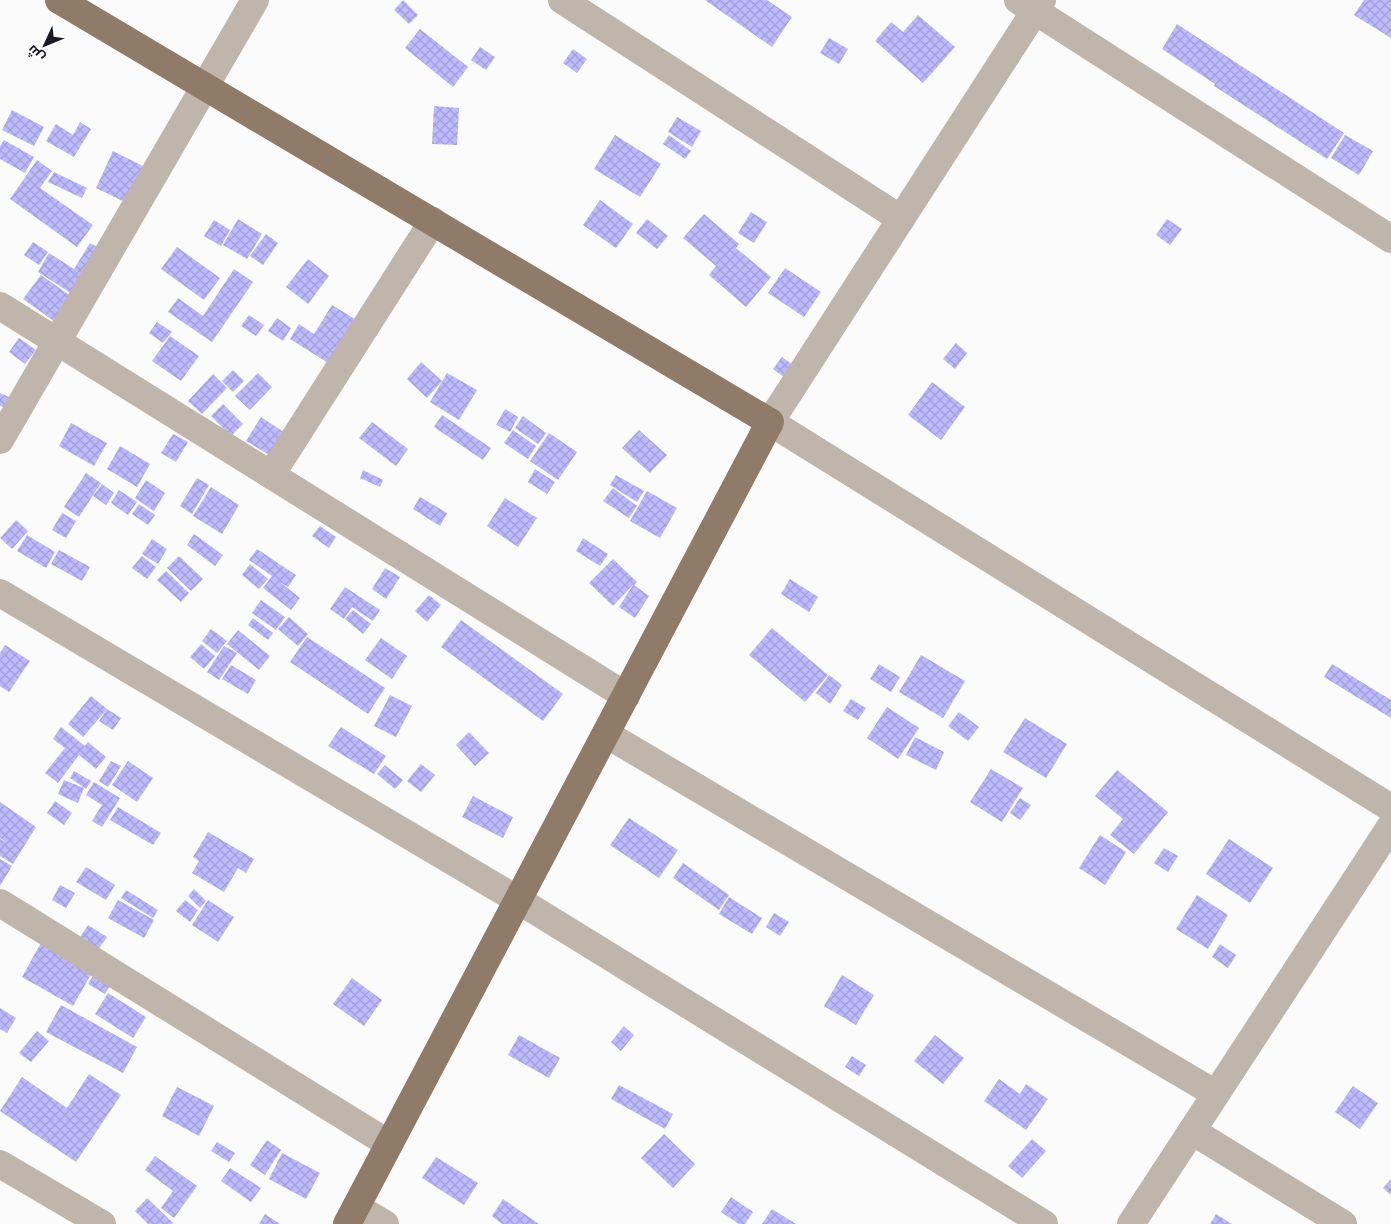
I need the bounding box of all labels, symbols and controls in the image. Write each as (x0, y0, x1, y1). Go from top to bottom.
north arrow (20, 20, 70, 70)
text: ش (23, 41, 48, 67)

